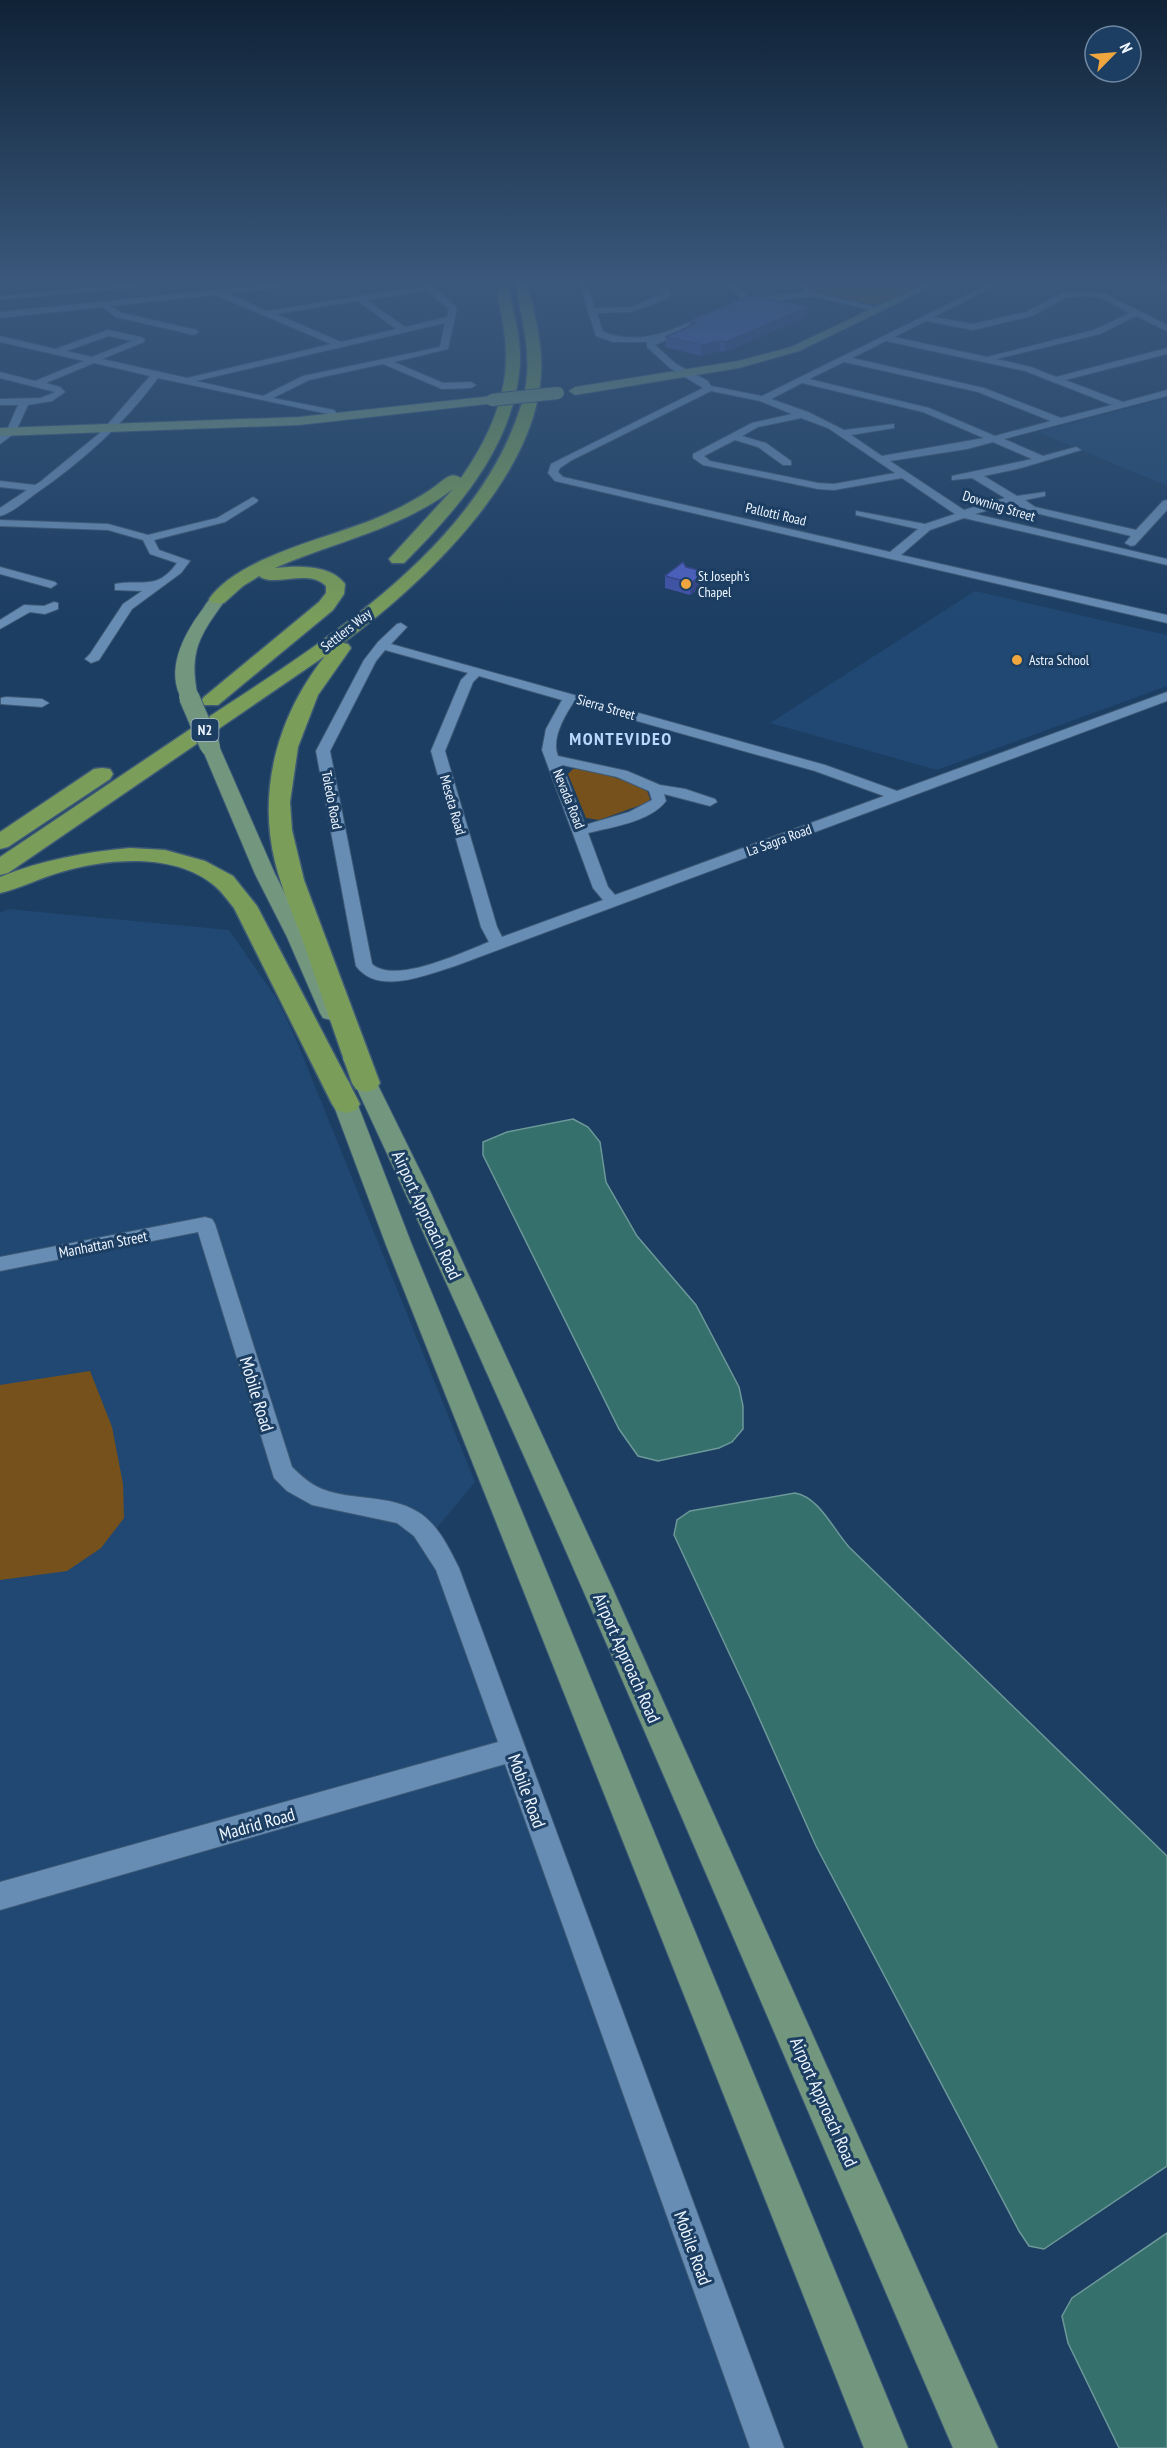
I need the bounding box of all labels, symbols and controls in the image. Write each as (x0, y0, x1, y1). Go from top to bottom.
north arrow (1083, 24, 1143, 84)
text: N (1116, 40, 1137, 56)
street label: Downing Street (961, 486, 1038, 526)
street label: Pallotti Road (744, 498, 808, 530)
place label: St Joseph's Chapel (698, 567, 750, 601)
marker: St Joseph's Chapel (679, 577, 693, 591)
street label: Settlers Way (317, 604, 376, 655)
place label: Astra School (1029, 651, 1090, 669)
marker: Astra School (1010, 653, 1024, 667)
street label: Sierra Street (575, 690, 637, 724)
road number: N2 (192, 719, 218, 741)
district label: MONTEVIDEO (569, 727, 673, 750)
street label: Nevada Road (549, 767, 589, 831)
street label: Toledo Road (318, 769, 346, 831)
street label: Meseta Road (436, 773, 470, 837)
street label: La Sagra Road (744, 820, 814, 860)
street label: Airport Approach Road (387, 1147, 467, 1283)
street label: Manhattan Street (57, 1226, 149, 1262)
street label: Mobile Road (235, 1354, 279, 1434)
street label: Airport Approach Road (588, 1590, 666, 1726)
street label: Mobile Road (503, 1751, 551, 1831)
street label: Madrid Road (217, 1802, 297, 1846)
street label: Airport Approach Road (785, 2034, 863, 2170)
street label: Mobile Road (669, 2208, 717, 2288)

